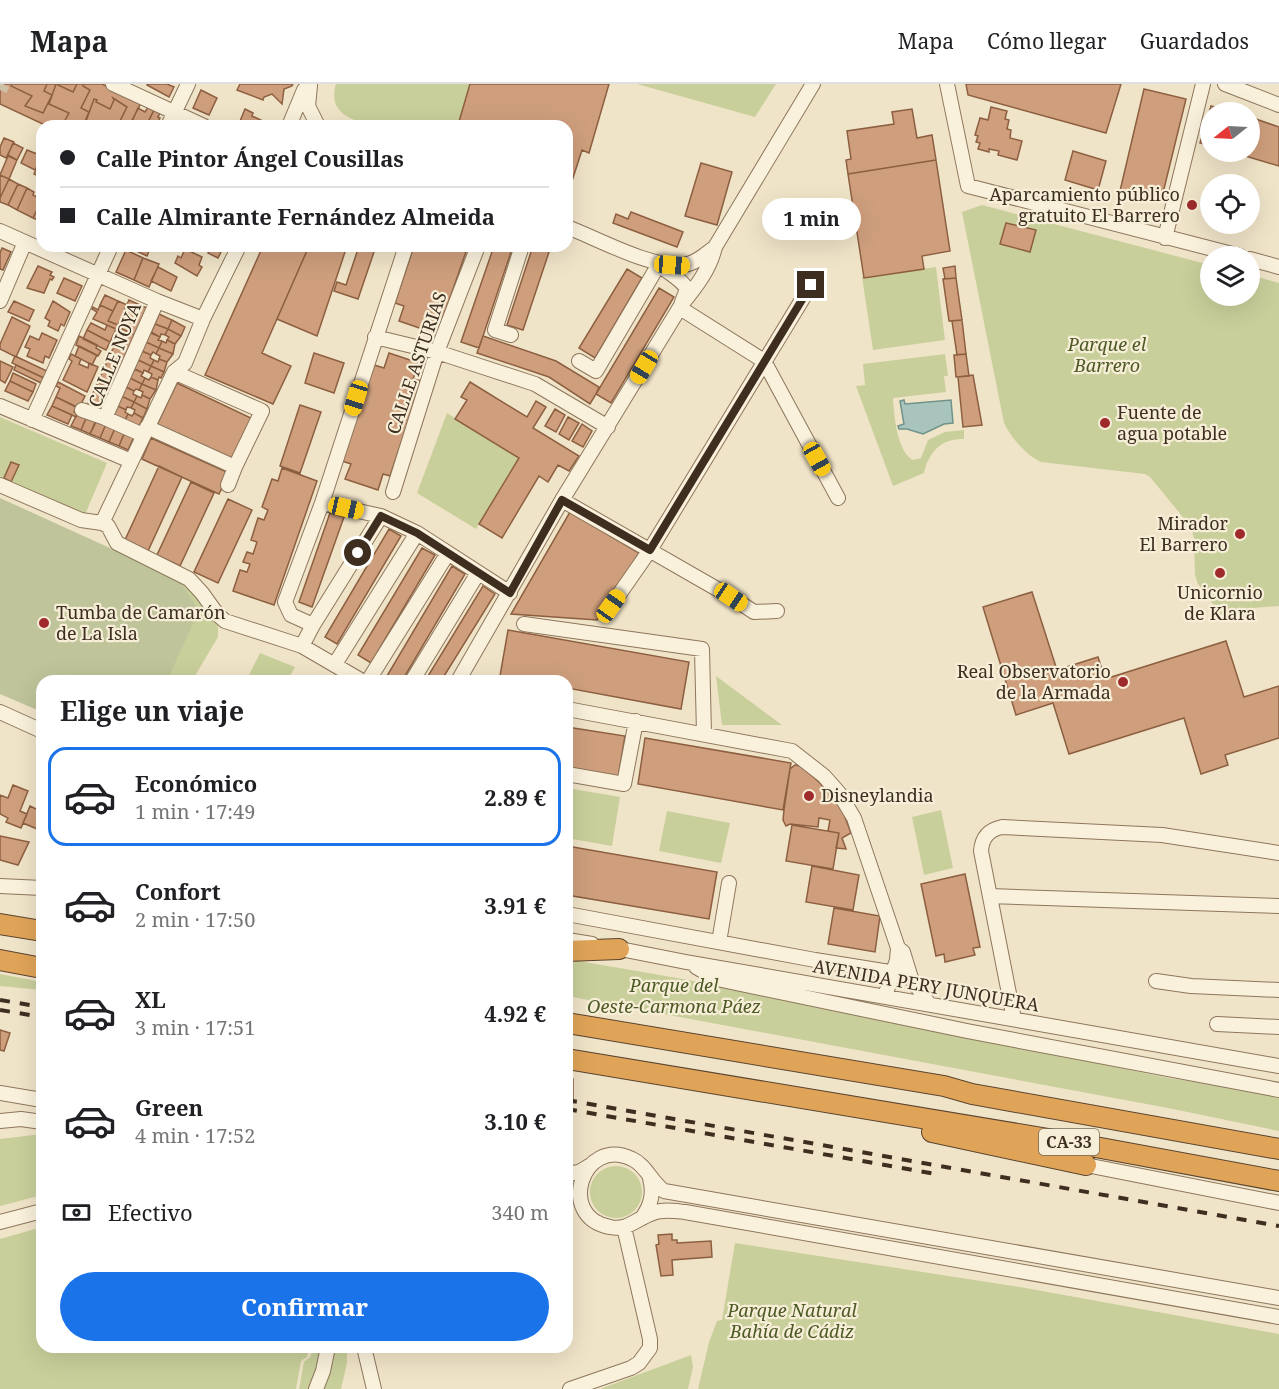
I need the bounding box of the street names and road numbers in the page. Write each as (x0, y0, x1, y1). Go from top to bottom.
street label: CALLE ASTURIAS (380, 288, 452, 437)
street label: CALLE NOYA (82, 298, 146, 411)
street label: AVENIDA PERY JUNQUERA (811, 953, 1042, 1017)
road number: CA-33 (1039, 1129, 1099, 1155)

